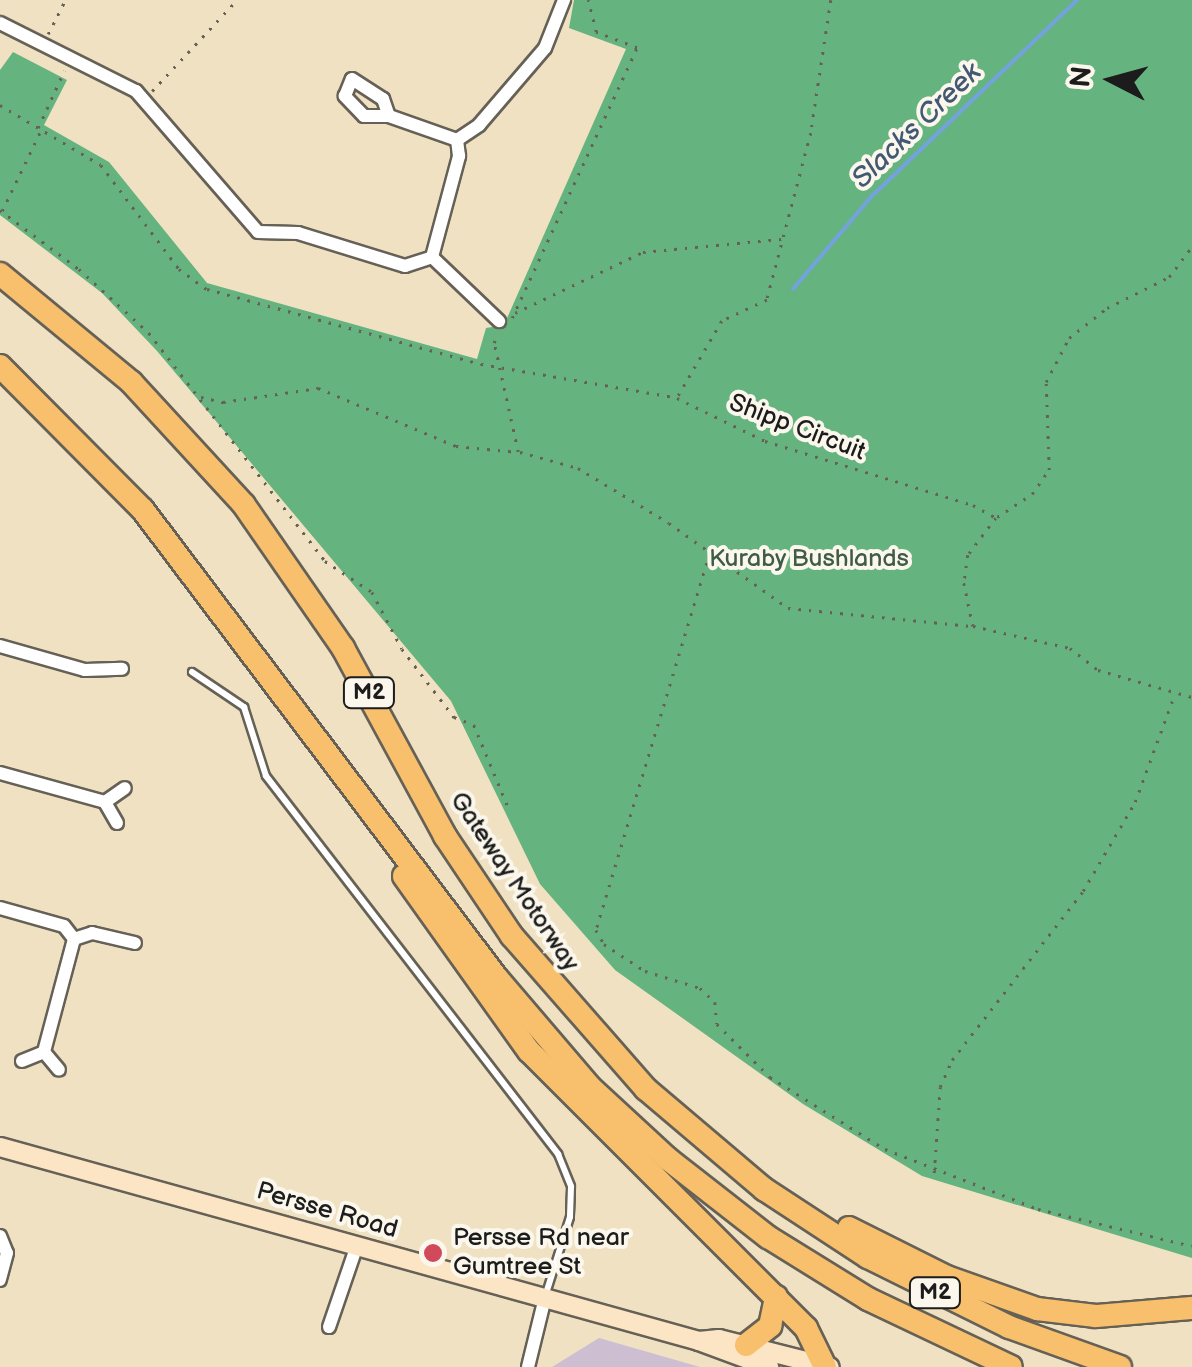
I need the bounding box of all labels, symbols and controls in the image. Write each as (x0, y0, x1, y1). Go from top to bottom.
north arrow (1062, 30, 1162, 130)
water label: Slacks Creek (845, 56, 989, 196)
text: N (1064, 65, 1099, 89)
street label: Shipp Circuit (725, 388, 869, 468)
park label: Kuraby Bushlands (708, 544, 910, 574)
road number: M2 (342, 676, 396, 710)
street label: Gateway Motorway (443, 786, 585, 978)
street label: Persse Road (253, 1177, 401, 1245)
place label: Persse Rd near Gumtree St (453, 1224, 629, 1283)
marker: Persse Rd near Gumtree St (422, 1242, 444, 1264)
road number: M2 (908, 1276, 962, 1310)

